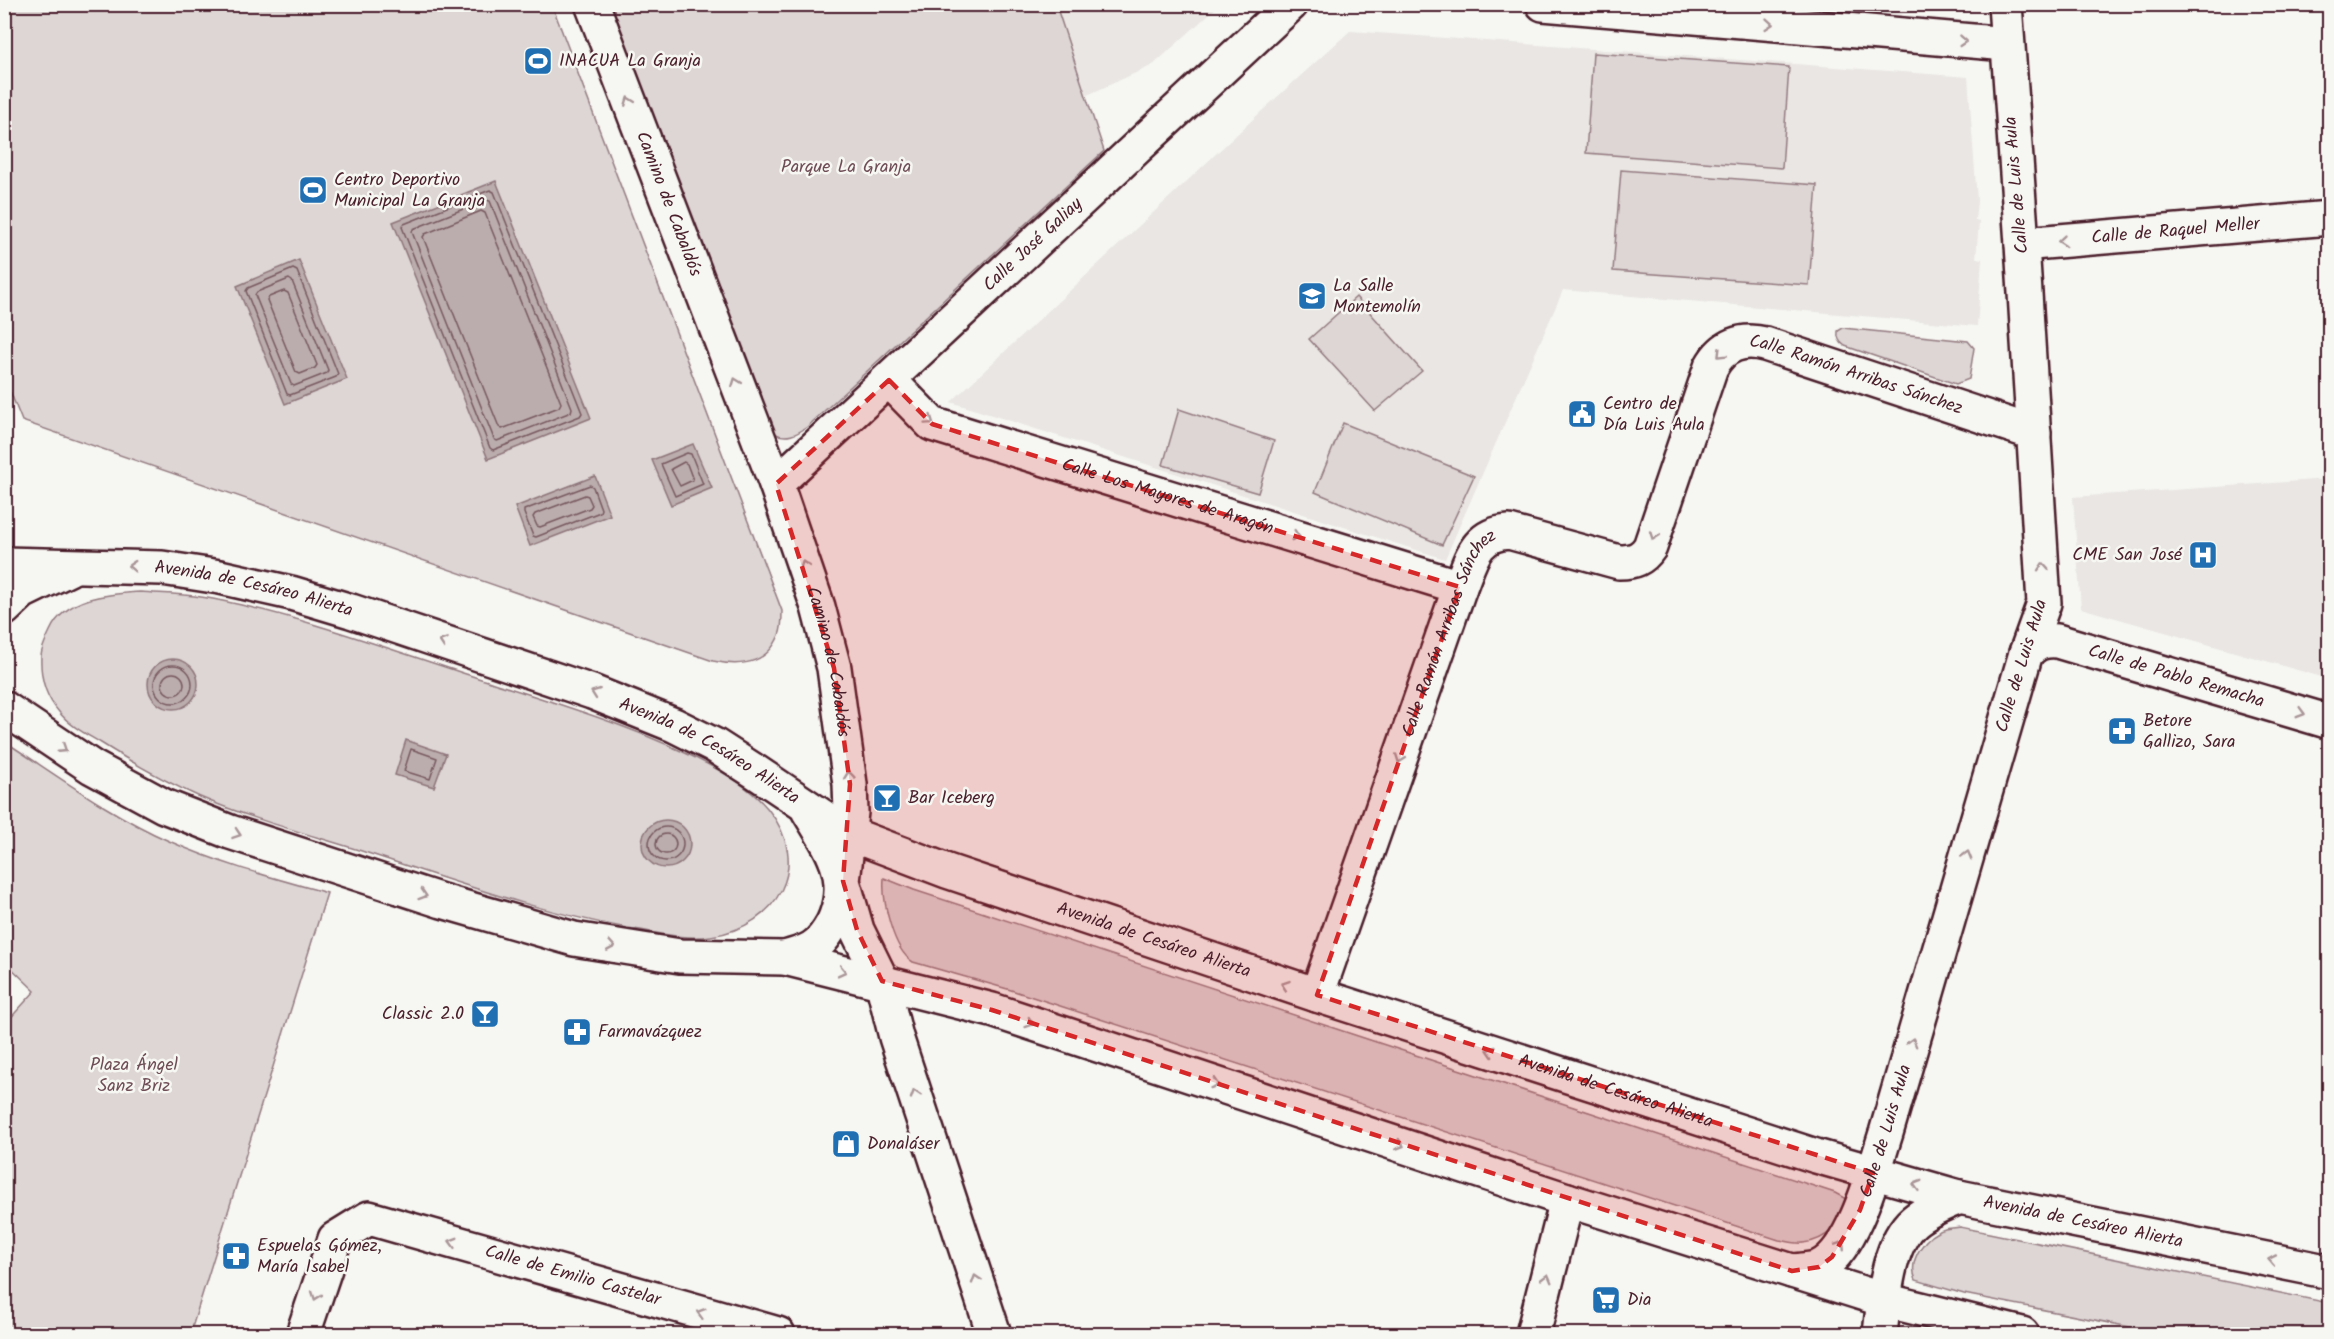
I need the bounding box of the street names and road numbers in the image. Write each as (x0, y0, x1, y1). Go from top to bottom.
street label: Calle de Luis Aula (1997, 115, 2037, 255)
street label: Camino de Cabaldós (628, 127, 710, 281)
street label: Calle José Galiay (976, 190, 1090, 299)
street label: Calle de Raquel Meller (2090, 209, 2262, 253)
street label: Calle Ramón Arribas Sánchez (1748, 327, 1966, 423)
street label: Calle Los Mayores de Aragón (1058, 450, 1277, 543)
street label: Calle Ramón Arribas Sánchez (1394, 521, 1501, 741)
street label: Avenida de Cesáreo Alierta (154, 553, 357, 625)
street label: Camino de Cabaldós (798, 583, 858, 739)
street label: Calle de Luis Aula (1988, 596, 2056, 736)
street label: Calle de Pablo Remacha (2085, 636, 2268, 716)
street label: Avenida de Cesáreo Alierta (614, 690, 806, 812)
street label: Avenida de Cesáreo Alierta (1053, 894, 1255, 986)
street label: Avenida de Cesáreo Alierta (1514, 1046, 1717, 1136)
street label: Calle de Luis Aula (1852, 1061, 1920, 1202)
street label: Avenida de Cesáreo Alierta (1981, 1188, 2186, 1256)
street label: Calle de Emilio Castelar (481, 1237, 665, 1315)

